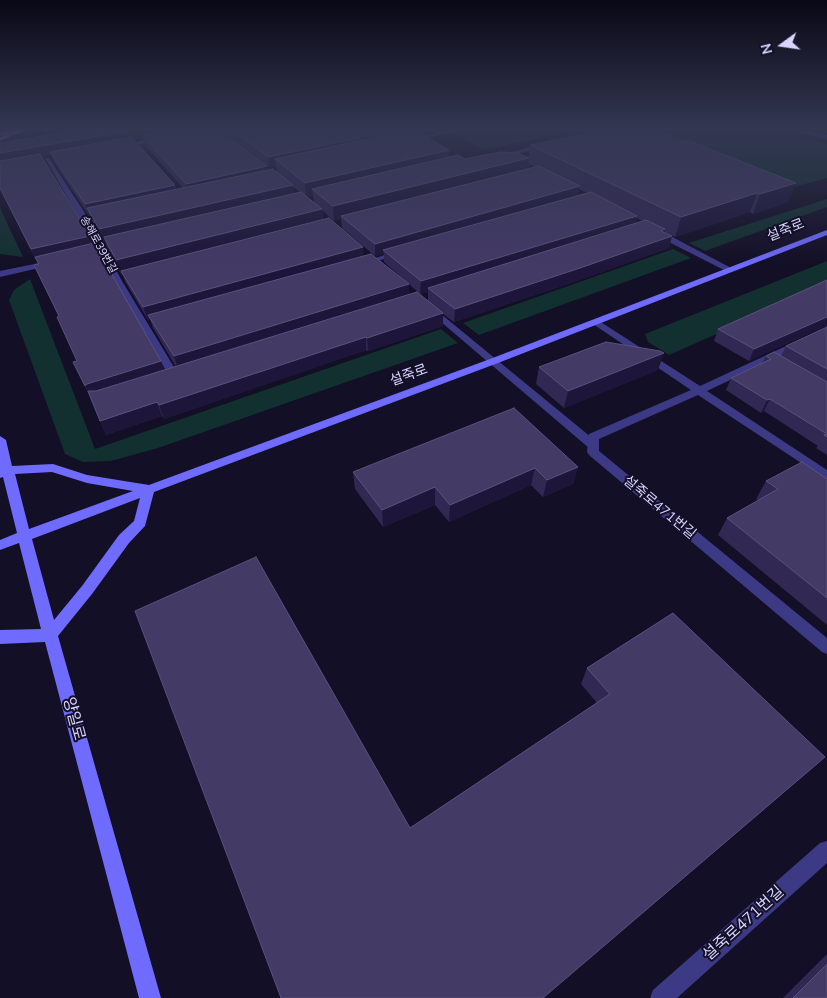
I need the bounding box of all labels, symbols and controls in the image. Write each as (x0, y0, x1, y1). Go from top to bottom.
north arrow (757, 20, 807, 70)
text: N (756, 41, 777, 56)
street label: 송해로39번길 (77, 214, 119, 276)
street label: 설죽로 (765, 216, 807, 246)
street label: 설죽로 (388, 361, 430, 391)
street label: 설죽로471번길 (619, 473, 699, 543)
street label: 양일로 (58, 695, 88, 743)
street label: 설죽로471번길 (700, 883, 788, 965)

